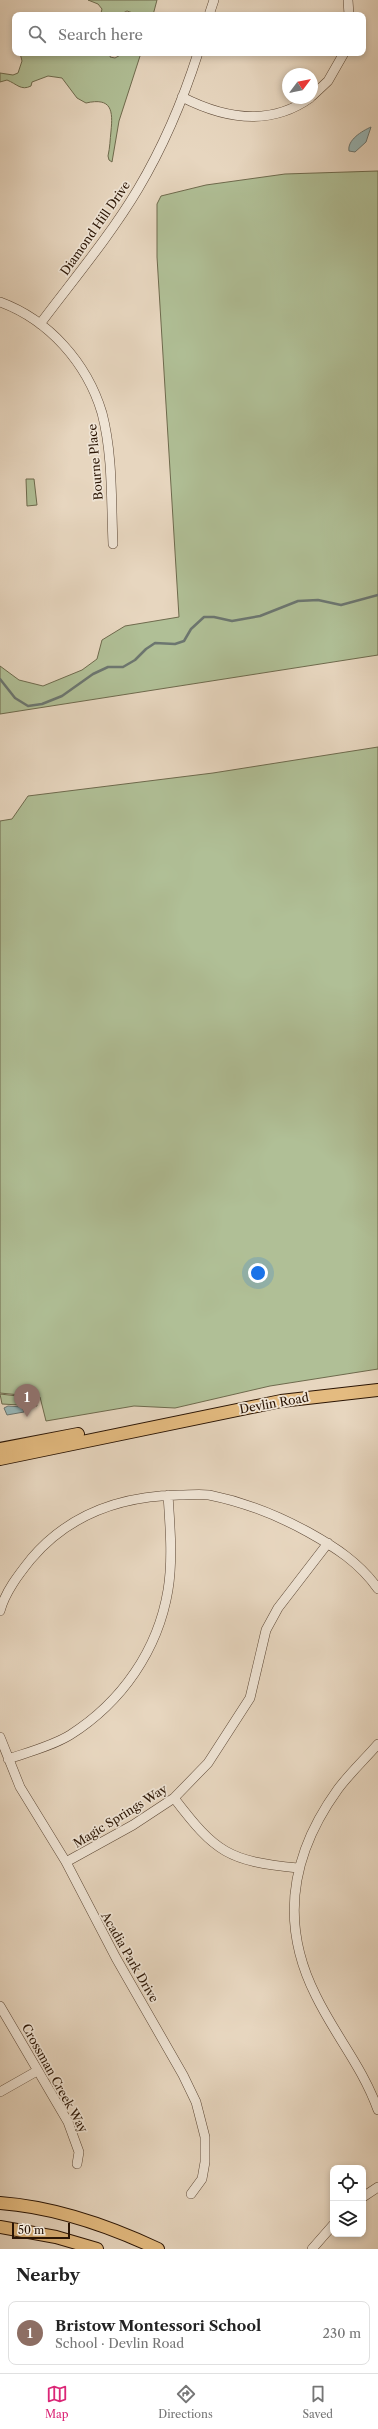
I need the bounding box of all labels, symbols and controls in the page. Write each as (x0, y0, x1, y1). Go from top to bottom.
search box (12, 12, 366, 56)
icon: search (26, 23, 48, 45)
text: Search here (58, 25, 143, 44)
north arrow (282, 68, 318, 104)
street label: Diamond Hill Drive (57, 178, 133, 278)
street label: Bourne Place (84, 423, 106, 501)
your location (248, 1263, 268, 1283)
pin: 1 (14, 1384, 40, 1417)
street label: Devlin Road (238, 1389, 311, 1416)
street label: Magic Springs Way (70, 1781, 170, 1851)
street label: Acadia Park Drive (98, 1908, 162, 2005)
street label: Crossman Creek Way (19, 2021, 91, 2135)
map controls (330, 2165, 366, 2237)
button: locate (330, 2165, 366, 2201)
button: layers (330, 2201, 366, 2237)
scale bar (12, 2221, 70, 2240)
text: 50 m (18, 2223, 44, 2237)
text: Nearby (16, 2265, 80, 2285)
text: Bristow Montessori School (55, 2316, 261, 2335)
text: 1 (27, 2325, 33, 2341)
text: 230 m (323, 2325, 361, 2341)
text: School · Devlin Road (55, 2335, 184, 2351)
tab: Map (45, 2383, 69, 2421)
tab: Directions (158, 2383, 213, 2421)
tab: Saved (303, 2383, 333, 2421)

